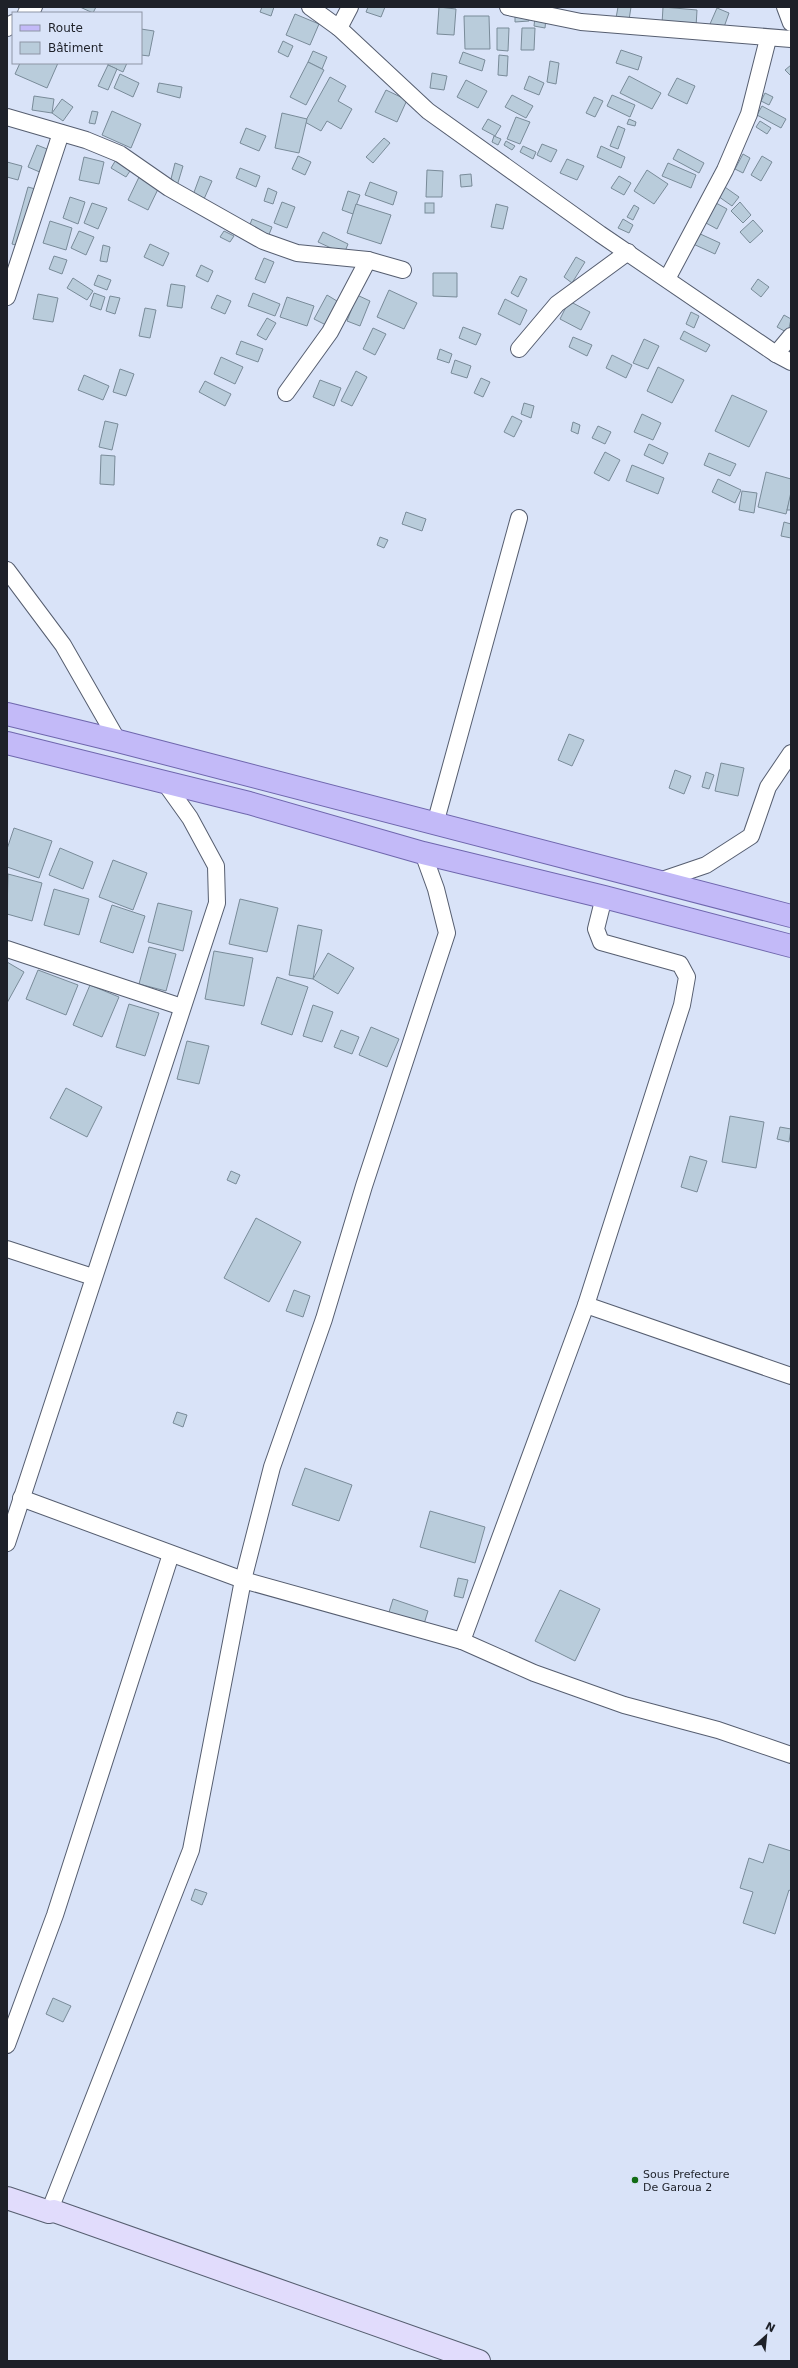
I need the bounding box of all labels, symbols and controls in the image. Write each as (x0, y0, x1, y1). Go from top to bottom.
legend (12, 12, 142, 64)
text: Route (48, 21, 83, 35)
text: Bâtiment (48, 41, 103, 55)
place label: Sous Prefecture De Garoua 2 (643, 2168, 730, 2194)
marker: Sous Prefecture De Garoua 2 (630, 2175, 640, 2185)
north arrow (746, 2316, 786, 2356)
text: N (763, 2320, 777, 2335)

